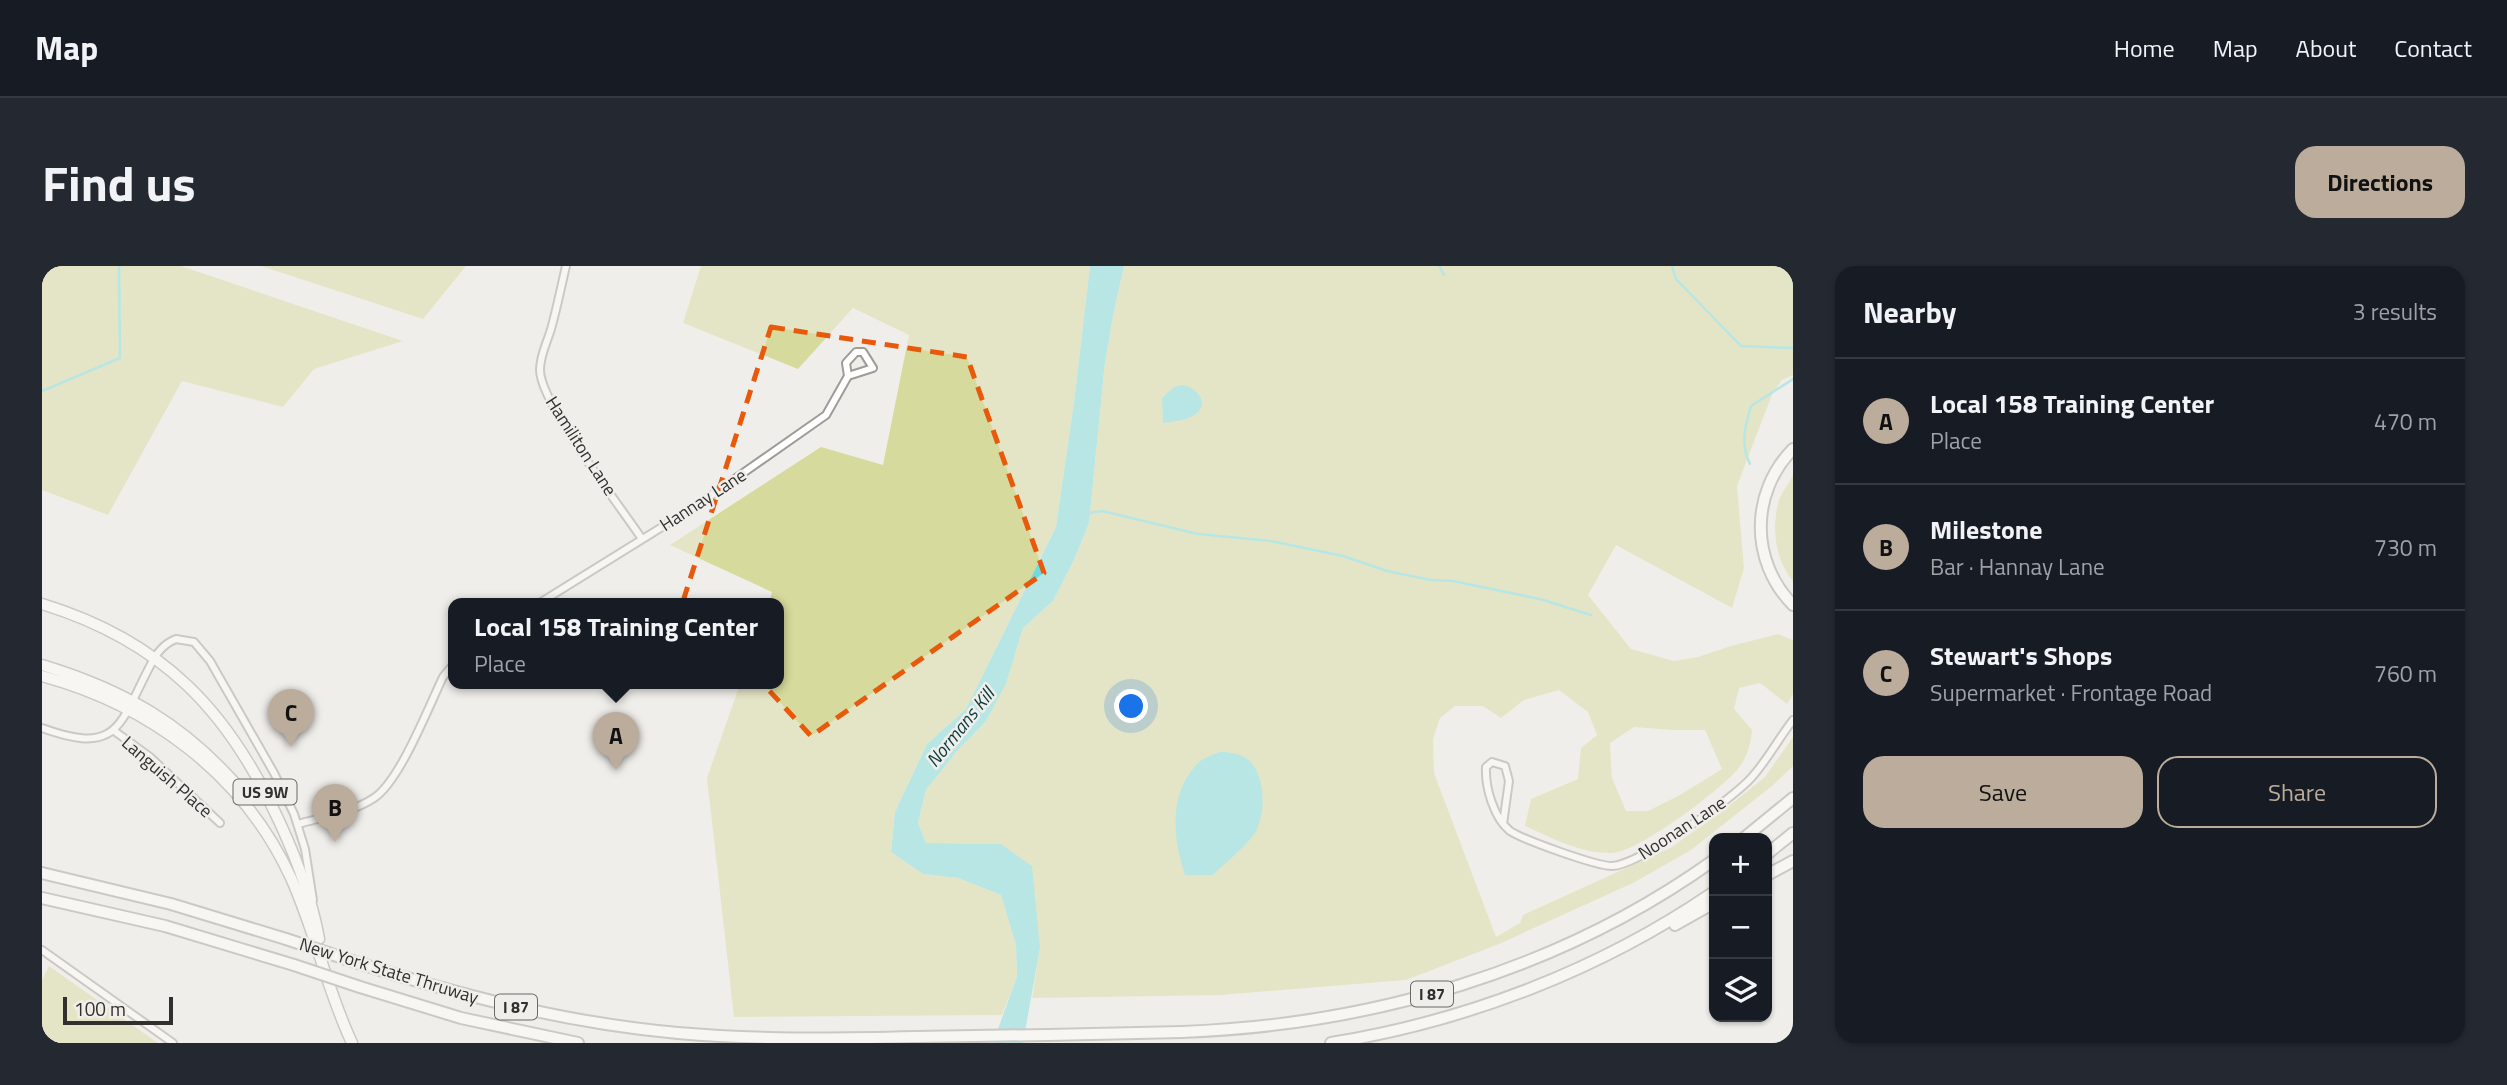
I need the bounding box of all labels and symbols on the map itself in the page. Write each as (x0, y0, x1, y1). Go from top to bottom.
street label: Hamiliton Lane (539, 391, 624, 501)
street label: Hannay Lane (654, 461, 751, 538)
water label: Normans Kill (918, 679, 1002, 773)
pin: C (268, 689, 314, 747)
your location (1114, 689, 1148, 723)
pin: A (593, 712, 639, 770)
street label: Languish Place (116, 729, 219, 824)
road number: US 9W (234, 779, 297, 804)
pin: B (312, 784, 358, 842)
street label: Noonan Lane (1633, 789, 1731, 866)
street label: New York State Thruway (296, 930, 482, 1011)
road number: I 87 (1411, 982, 1453, 1006)
scale bar (63, 994, 173, 1026)
road number: I 87 (495, 994, 537, 1020)

